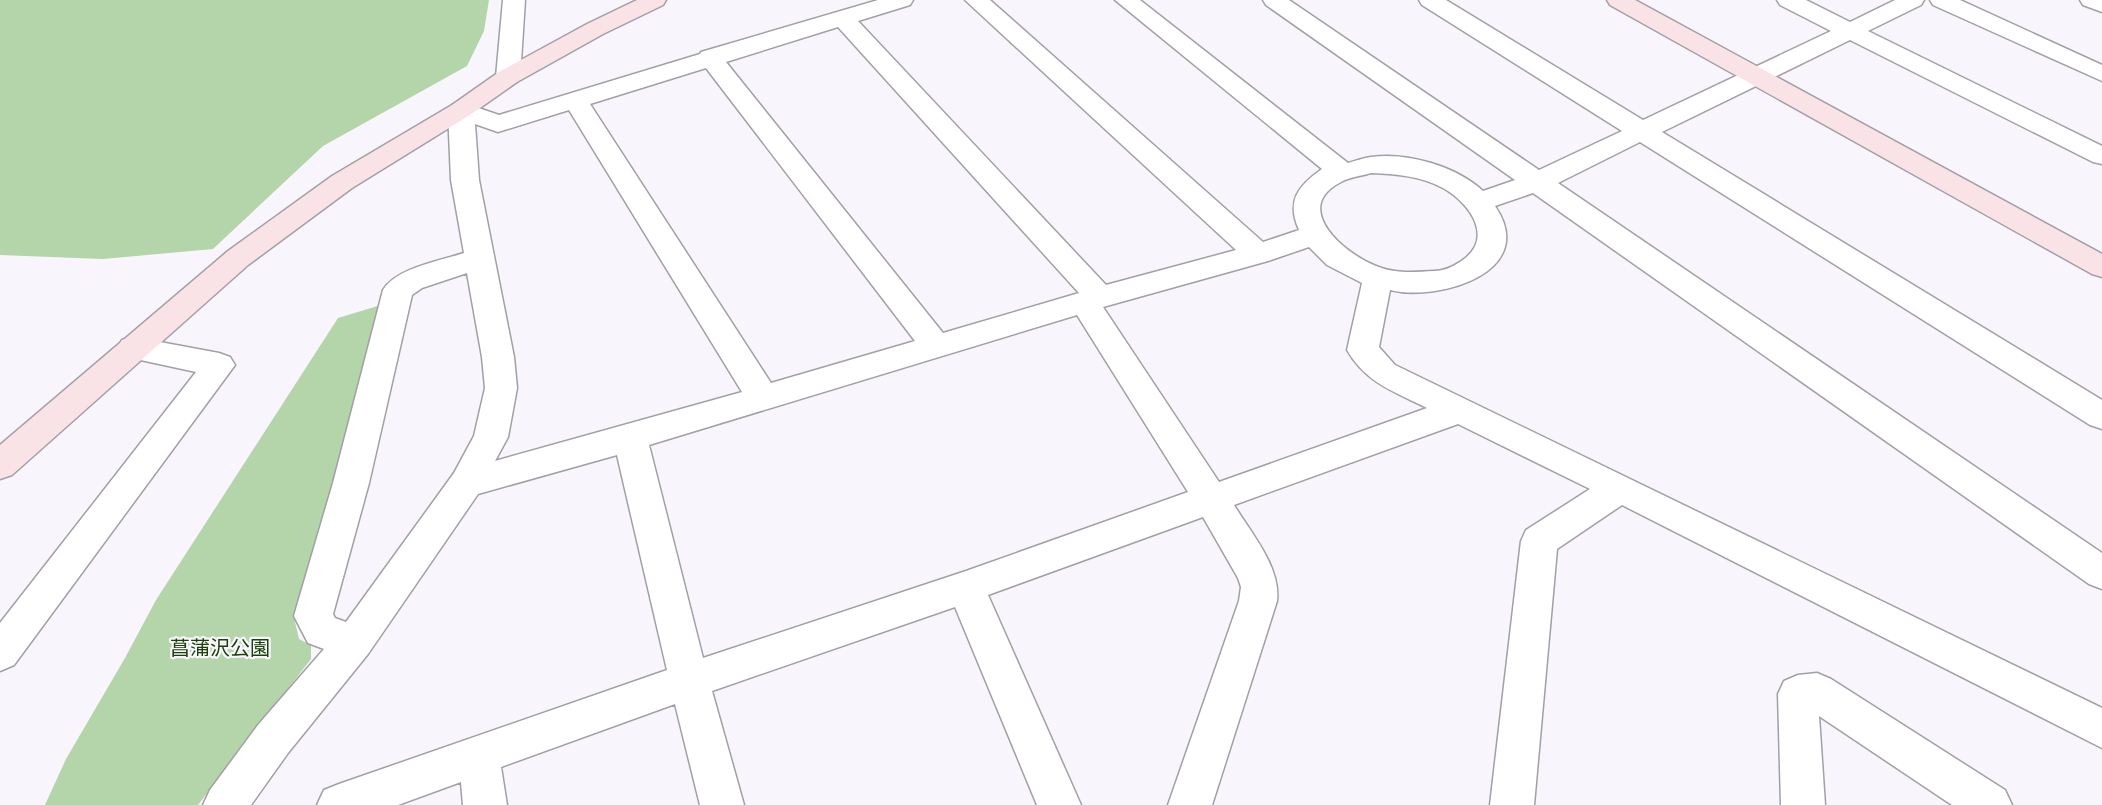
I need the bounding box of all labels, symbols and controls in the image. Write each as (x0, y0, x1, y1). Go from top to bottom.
park label: 菖蒲沢公園 (170, 634, 270, 661)

